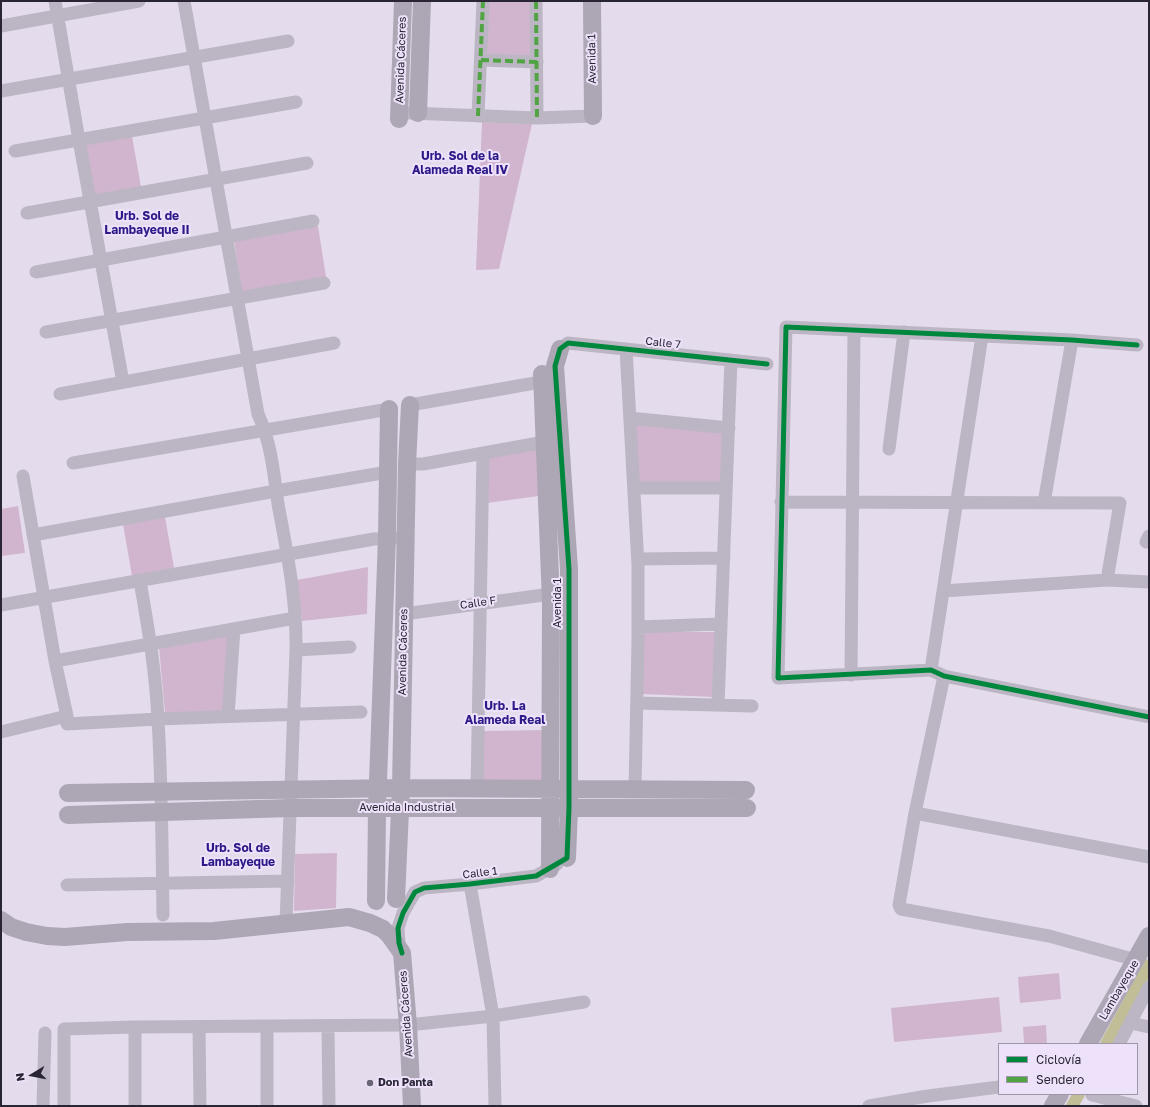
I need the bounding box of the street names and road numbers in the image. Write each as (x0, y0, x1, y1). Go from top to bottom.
street label: Avenida Cáceres (393, 16, 409, 104)
street label: Avenida 1 (585, 34, 599, 84)
street label: Calle 7 (645, 335, 681, 351)
street label: Avenida 1 (551, 578, 565, 628)
street label: Calle F (459, 594, 497, 612)
street label: Avenida Cáceres (396, 608, 410, 696)
street label: Avenida Industrial (359, 801, 455, 815)
street label: Calle 1 (462, 864, 498, 882)
street label: Lambayeque (1096, 958, 1142, 1022)
street label: Avenida Cáceres (396, 970, 416, 1058)

